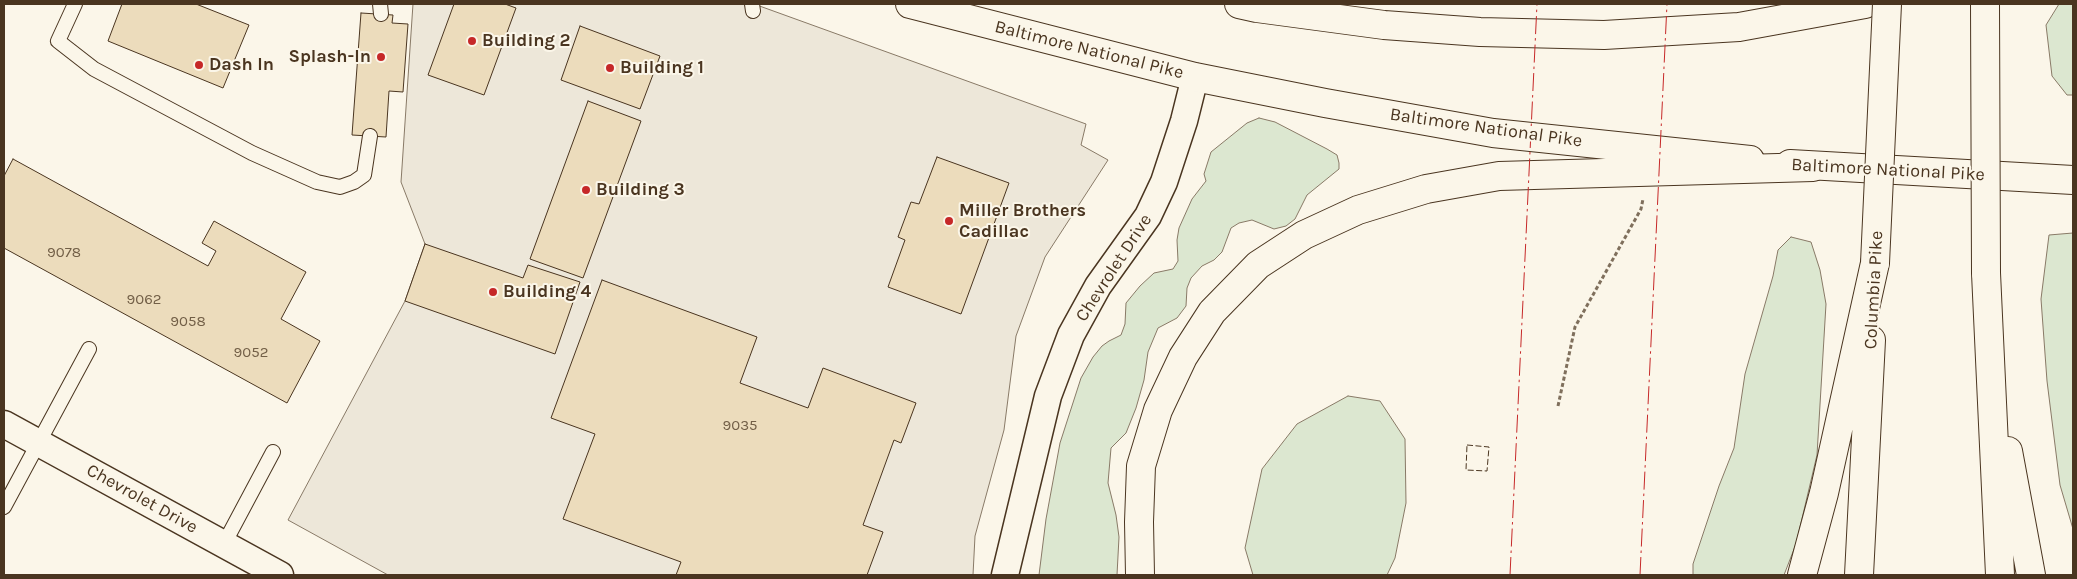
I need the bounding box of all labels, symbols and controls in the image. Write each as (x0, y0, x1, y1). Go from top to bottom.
street label: Baltimore National Pike (992, 16, 1186, 84)
place label: Building 2 (482, 30, 570, 52)
marker: Building 2 (466, 35, 478, 47)
place label: Splash-In (288, 46, 371, 68)
marker: Splash-In (375, 51, 387, 63)
place label: Dash In (209, 54, 274, 76)
place label: Building 1 (620, 57, 704, 79)
marker: Dash In (193, 59, 205, 71)
marker: Building 1 (604, 62, 616, 74)
street label: Baltimore National Pike (1388, 104, 1584, 152)
street label: Baltimore National Pike (1791, 154, 1985, 186)
place label: Building 3 (596, 179, 685, 201)
marker: Building 3 (580, 184, 592, 196)
place label: Miller Brothers Cadillac (959, 200, 1086, 242)
street label: Chevrolet Drive (1071, 210, 1157, 326)
marker: Miller Brothers Cadillac (943, 215, 955, 227)
street label: Columbia Pike (1860, 230, 1888, 350)
house number: 9078 (47, 244, 81, 262)
place label: Building 4 (503, 281, 591, 303)
marker: Building 4 (487, 286, 499, 298)
house number: 9062 (127, 291, 161, 309)
house number: 9058 (170, 313, 206, 331)
house number: 9052 (234, 344, 268, 362)
house number: 9035 (723, 417, 757, 435)
street label: Chevrolet Drive (83, 460, 201, 538)

